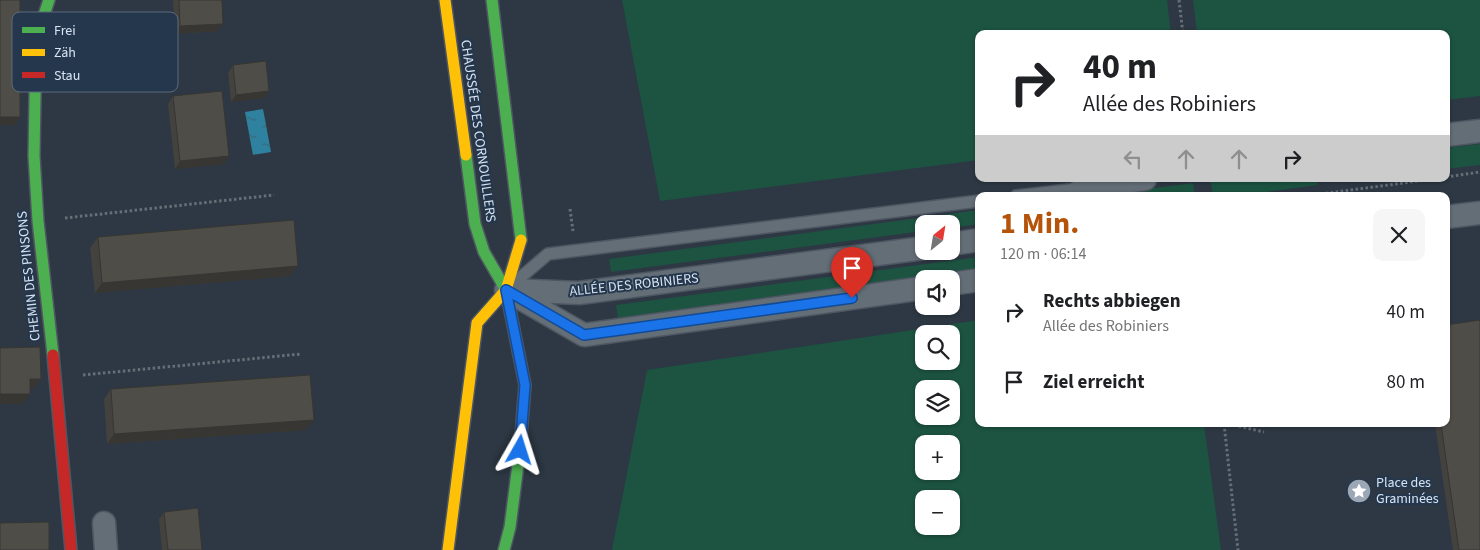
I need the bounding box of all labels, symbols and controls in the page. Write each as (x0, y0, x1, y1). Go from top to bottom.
legend (12, 12, 178, 92)
text: Frei (54, 21, 76, 41)
street label: CHAUSSÉE DES CORNOUILLERS (455, 38, 501, 224)
text: 40 m (1083, 42, 1157, 92)
text: Zäh (54, 43, 76, 63)
icon: right (1000, 50, 1065, 115)
text: Stau (54, 66, 80, 86)
text: Allée des Robiniers (1083, 88, 1256, 120)
icon: left (1119, 145, 1147, 173)
icon: ahead (1172, 145, 1200, 173)
icon: ahead (1225, 145, 1253, 173)
icon: right (1278, 145, 1306, 173)
text: 1 Min. (1000, 202, 1079, 245)
button: close (1373, 209, 1425, 261)
street label: CHEMIN DES PINSONS (12, 210, 46, 342)
north arrow (915, 215, 960, 260)
map controls (915, 215, 960, 535)
text: 120 m · 06:14 (1000, 243, 1087, 265)
pin (831, 247, 873, 298)
icon: arrive (838, 254, 866, 282)
street label: ALLÉE DES ROBINIERS (569, 268, 699, 302)
button: sound (915, 270, 960, 315)
text: Rechts abbiegen (1043, 288, 1181, 315)
icon: right (1000, 298, 1028, 326)
text: 40 m (1387, 299, 1425, 326)
text: Allée des Robiniers (1043, 315, 1169, 337)
button: search (915, 325, 960, 370)
icon: arrive (1000, 368, 1028, 396)
text: Ziel erreicht (1043, 369, 1144, 396)
text: 80 m (1387, 369, 1425, 396)
button: layers (915, 380, 960, 425)
position arrow (493, 423, 545, 475)
button: + (915, 435, 960, 480)
place label: Place des Graminées (1376, 473, 1439, 509)
place icon: Place des Graminées (1346, 478, 1372, 504)
button: − (915, 490, 960, 535)

